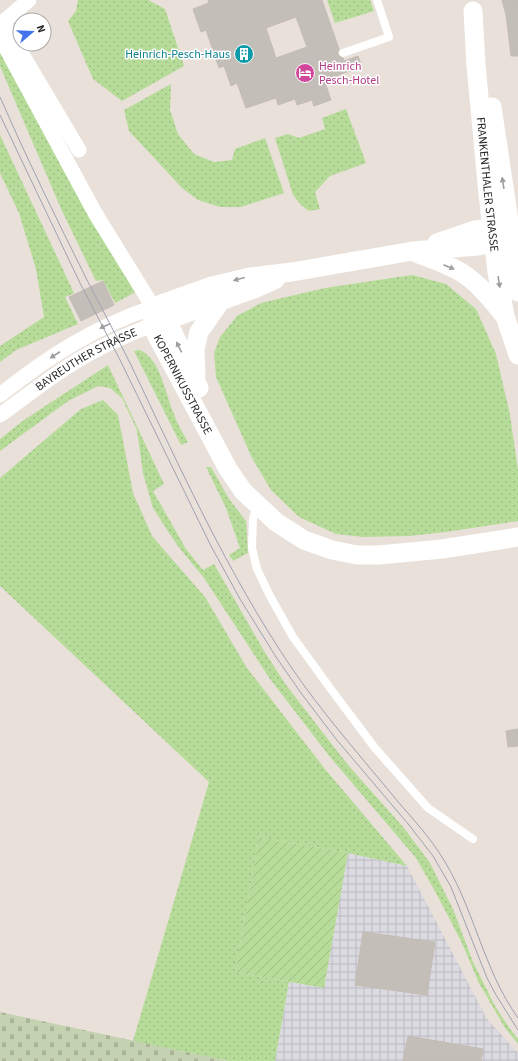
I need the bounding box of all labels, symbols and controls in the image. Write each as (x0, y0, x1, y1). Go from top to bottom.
north arrow (12, 12, 52, 52)
text: N (33, 23, 49, 35)
building icon: Heinrich-Pesch-Haus (233, 43, 255, 65)
place label: Heinrich-Pesch-Haus (125, 46, 230, 63)
place label: Heinrich Pesch-Hotel (319, 58, 379, 89)
hotel icon: Heinrich Pesch-Hotel (294, 62, 316, 84)
street label: FRANKENTHALER STRASSE (472, 116, 503, 253)
one-way arrow (500, 177, 506, 189)
one-way arrow (444, 264, 455, 270)
one-way arrow (496, 276, 502, 288)
one-way arrow (233, 277, 245, 283)
one-way arrow (99, 323, 111, 329)
street label: BAYREUTHER STRASSE (32, 324, 140, 395)
street label: KOPERNIKUSSTRASSE (149, 332, 216, 438)
one-way arrow (176, 341, 182, 353)
one-way arrow (50, 351, 60, 359)

